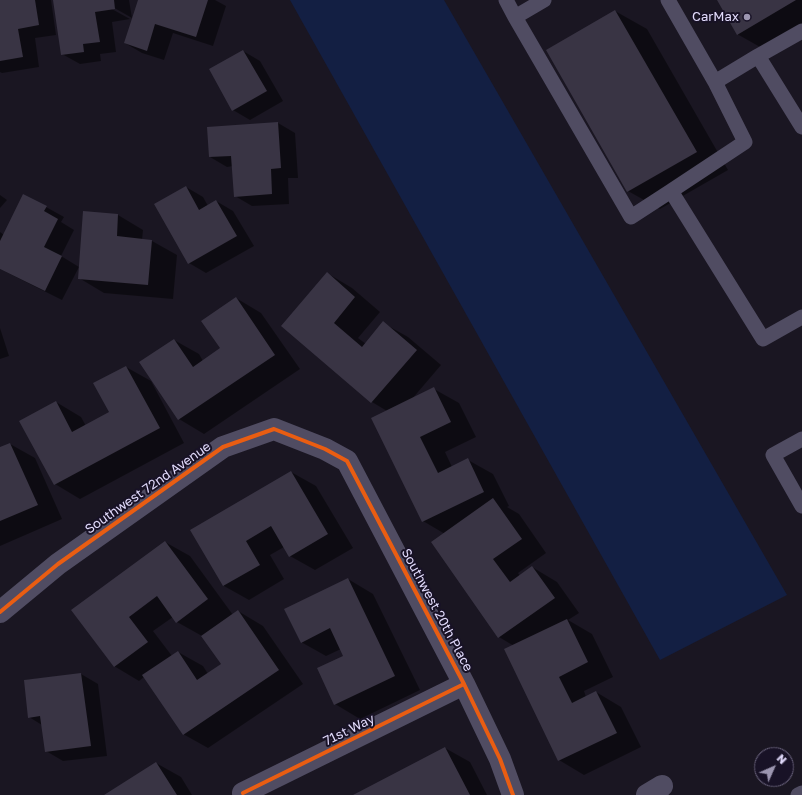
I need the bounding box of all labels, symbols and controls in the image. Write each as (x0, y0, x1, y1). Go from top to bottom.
place label: CarMax (692, 9, 739, 25)
marker: CarMax (742, 12, 752, 22)
street label: Southwest 72nd Avenue (82, 439, 214, 537)
street label: Southwest 20th Place (398, 546, 476, 674)
street label: 71st Way (321, 711, 377, 749)
north arrow (754, 747, 794, 787)
text: N (775, 751, 790, 766)

